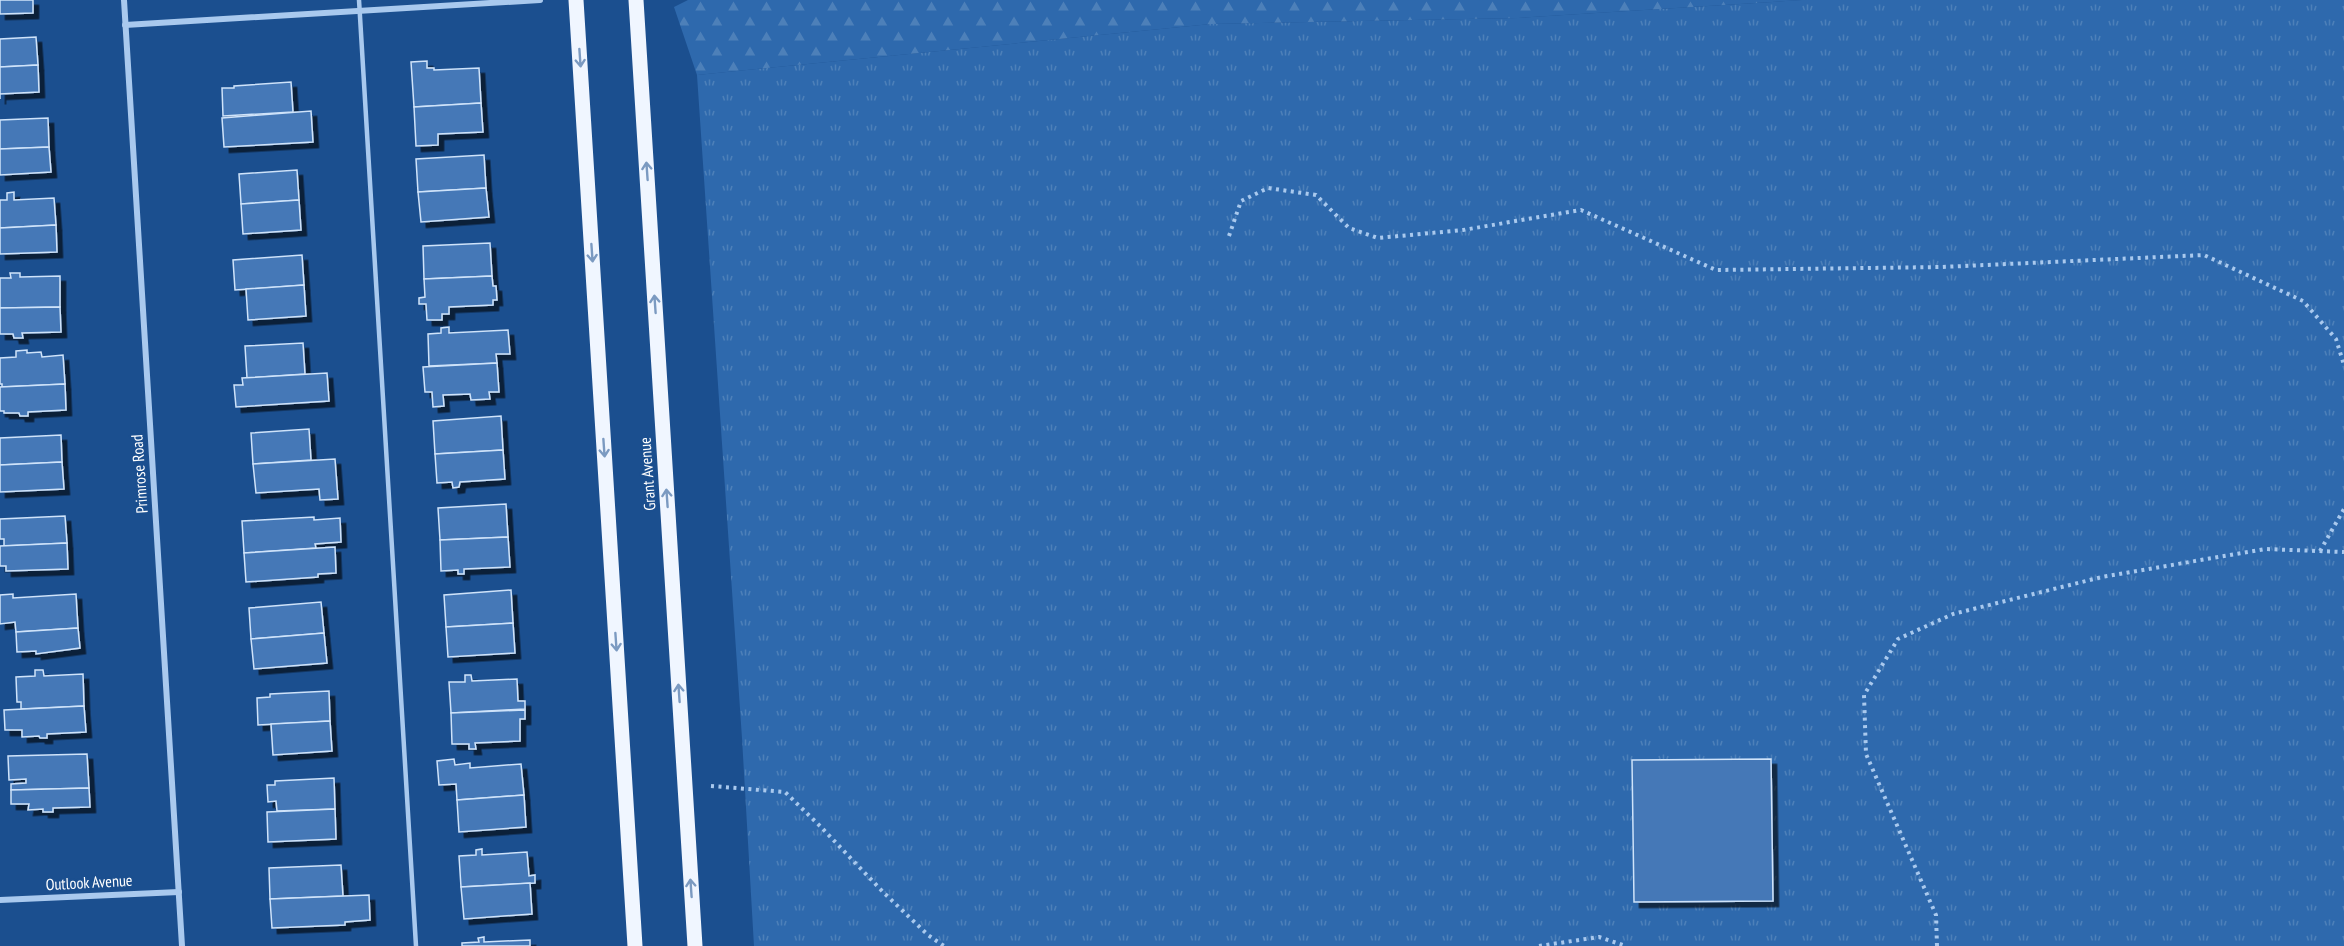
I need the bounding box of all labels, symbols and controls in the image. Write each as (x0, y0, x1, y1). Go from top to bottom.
one-way arrow (574, 48, 585, 68)
one-way arrow (641, 161, 652, 181)
one-way arrow (586, 243, 597, 262)
one-way arrow (649, 294, 660, 314)
street label: Primrose Road (126, 434, 152, 514)
one-way arrow (598, 437, 609, 457)
street label: Grant Avenue (634, 437, 660, 511)
one-way arrow (661, 489, 672, 509)
one-way arrow (610, 632, 621, 652)
one-way arrow (673, 684, 684, 703)
street label: Outlook Avenue (45, 870, 133, 894)
one-way arrow (685, 878, 696, 898)

